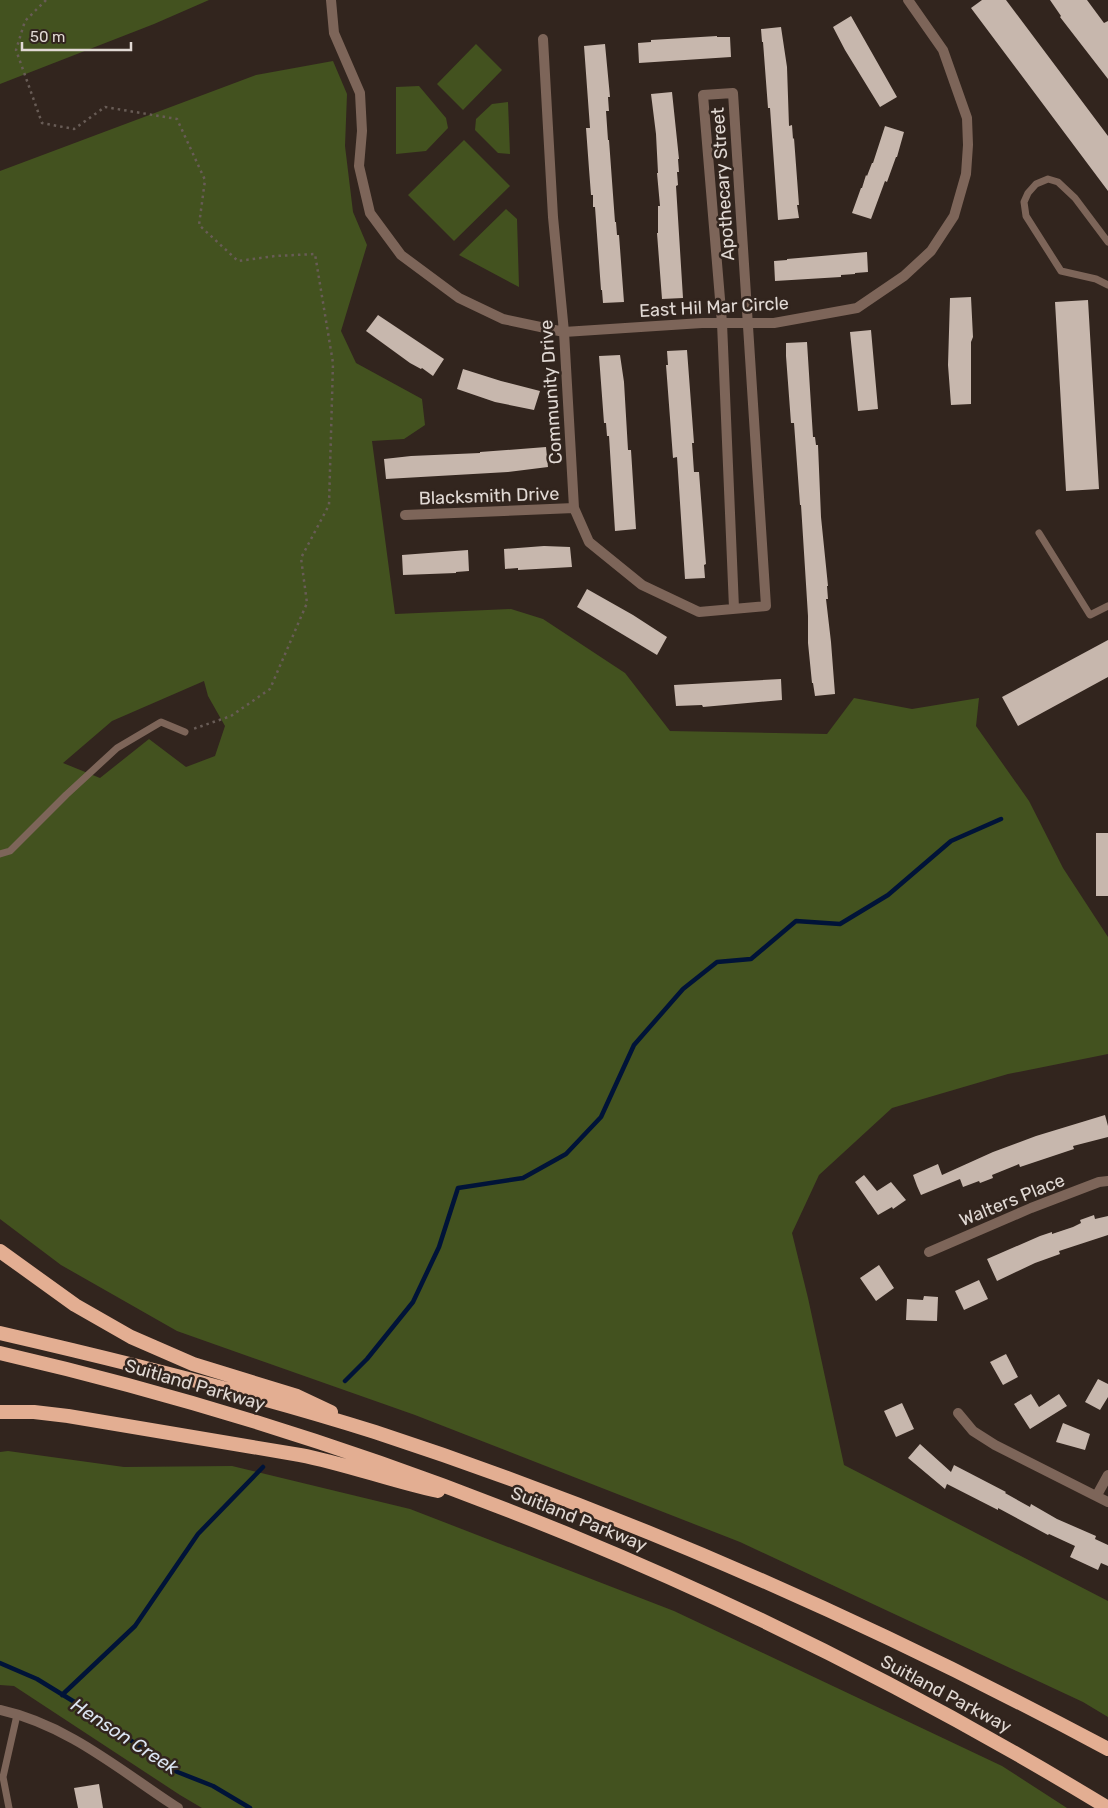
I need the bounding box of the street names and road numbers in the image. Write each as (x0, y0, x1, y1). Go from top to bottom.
street label: Apothecary Street (707, 107, 739, 261)
street label: East Hil Mar Circle (639, 292, 789, 322)
street label: Community Drive (535, 319, 567, 465)
street label: Blacksmith Drive (418, 483, 560, 509)
street label: Walters Place (956, 1169, 1068, 1231)
street label: Suitland Parkway (122, 1354, 268, 1416)
street label: Suitland Parkway (508, 1482, 650, 1556)
street label: Suitland Parkway (877, 1650, 1015, 1738)

